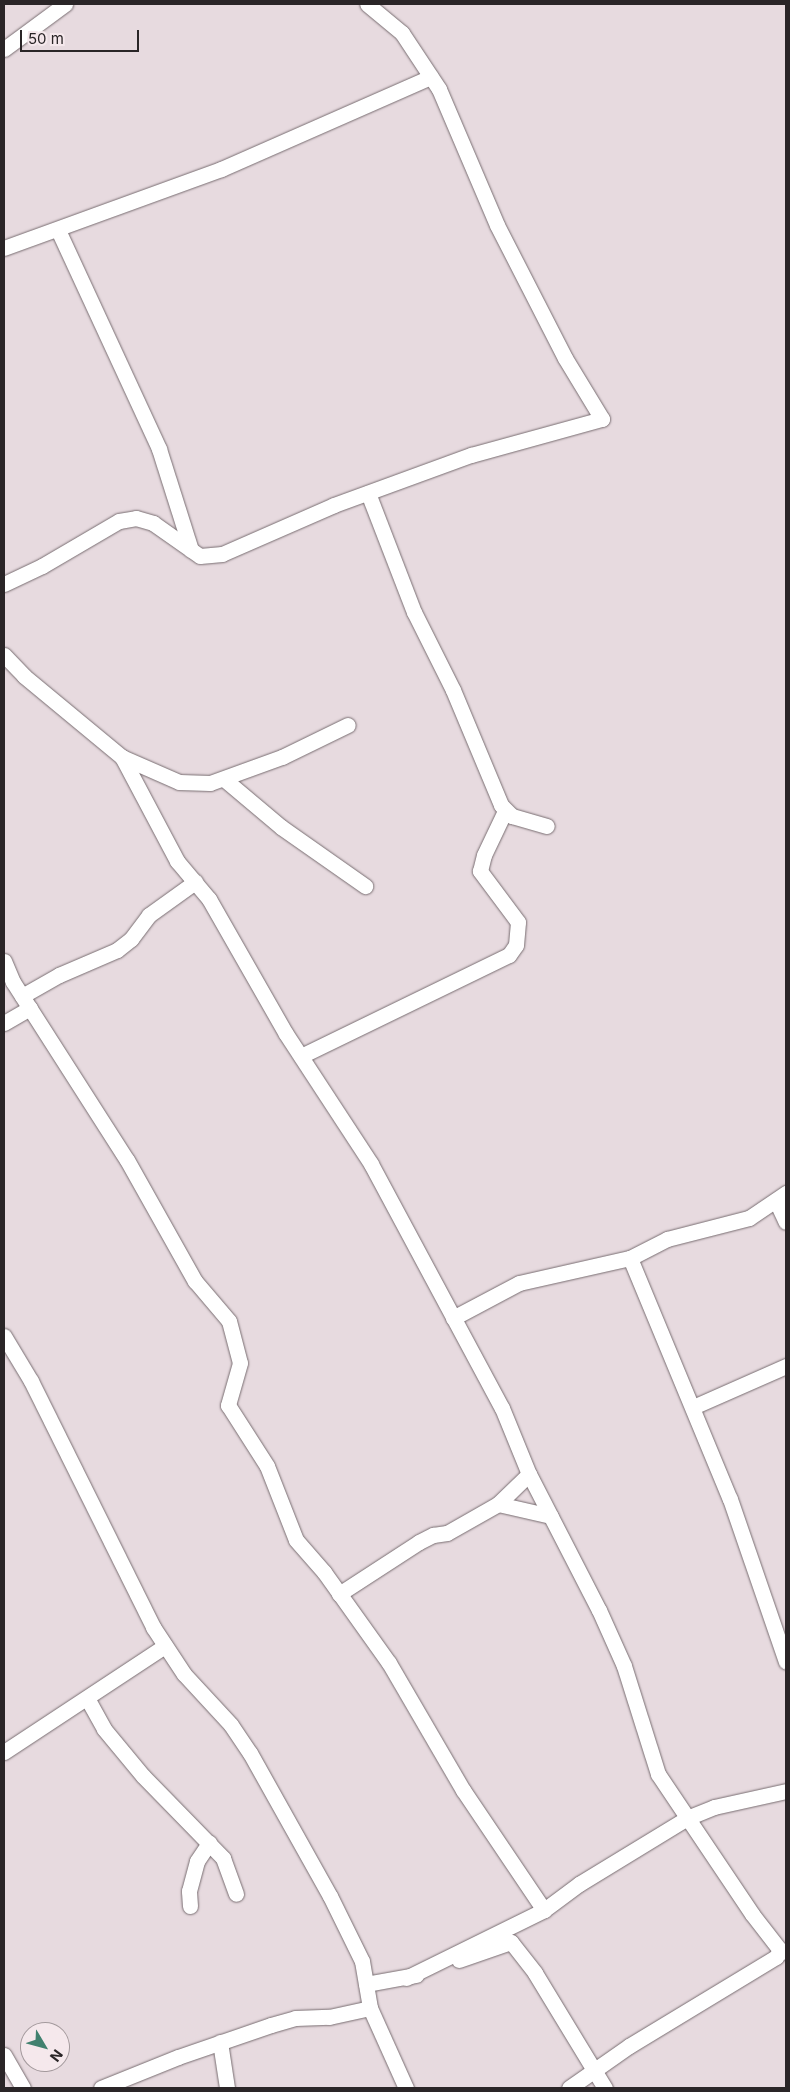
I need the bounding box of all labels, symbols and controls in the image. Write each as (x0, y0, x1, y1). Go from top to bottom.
scale bar (22, 20, 141, 52)
text: 50 m (28, 29, 64, 48)
north arrow (20, 2022, 70, 2072)
text: N (47, 2046, 67, 2065)

